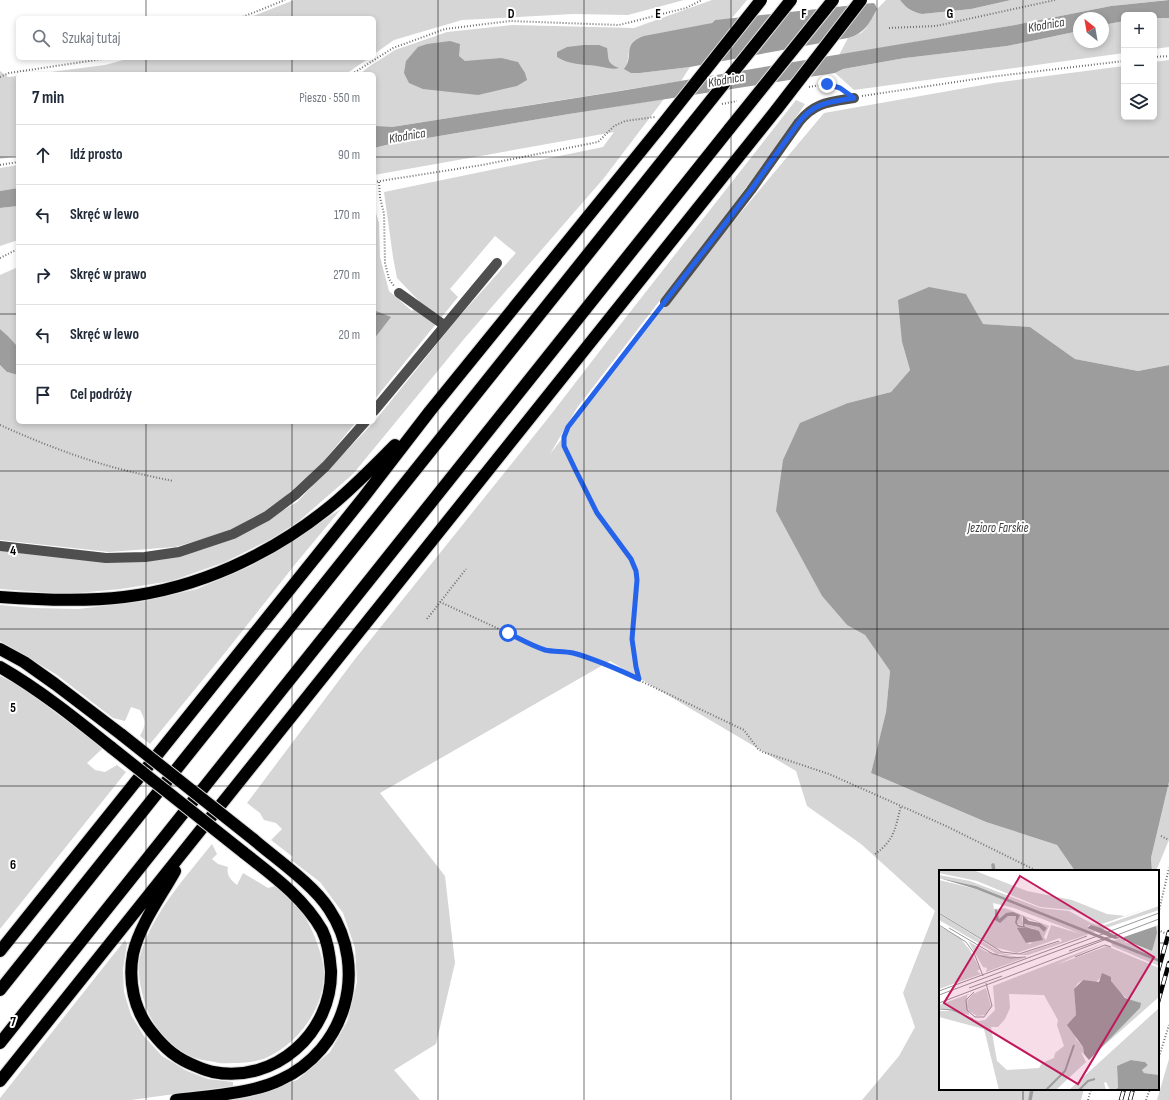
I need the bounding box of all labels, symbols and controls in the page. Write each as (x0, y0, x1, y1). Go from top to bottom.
text: D (508, 6, 515, 22)
text: E (655, 6, 661, 22)
text: F (801, 6, 807, 22)
text: G (947, 6, 954, 22)
north arrow (1073, 12, 1109, 48)
map controls (1121, 12, 1157, 120)
button: + (1121, 12, 1157, 48)
water label: Kłodnica (1027, 14, 1066, 36)
search box (16, 16, 376, 60)
icon: search (30, 27, 52, 49)
text: Szukaj tutaj (62, 29, 120, 48)
button: − (1121, 48, 1157, 84)
water label: Kłodnica (707, 69, 746, 91)
route end (818, 75, 836, 93)
button: layers (1121, 84, 1157, 120)
text: 7 min (32, 88, 64, 108)
text: Pieszo · 550 m (299, 90, 360, 106)
water label: Kłodnica (388, 125, 427, 147)
icon: ahead (32, 144, 54, 166)
text: Idź prosto (70, 145, 123, 164)
text: 90 m (338, 147, 360, 163)
icon: left (32, 204, 54, 226)
text: Skręć w lewo (70, 205, 139, 224)
text: 170 m (334, 207, 360, 223)
icon: right (32, 264, 54, 286)
text: Skręć w prawo (70, 265, 147, 284)
text: 270 m (333, 267, 360, 283)
icon: left (32, 324, 54, 346)
text: Skręć w lewo (70, 325, 139, 344)
text: 20 m (338, 327, 360, 343)
icon: arrive (32, 384, 54, 406)
text: Cel podróży (70, 385, 132, 404)
water label: Jezioro Farskie (966, 520, 1029, 536)
text: 4 (10, 543, 16, 559)
route start (499, 624, 517, 642)
text: 5 (10, 700, 16, 716)
text: 6 (10, 857, 16, 873)
inset map (939, 870, 1159, 1090)
text: 7 (10, 1014, 16, 1030)

